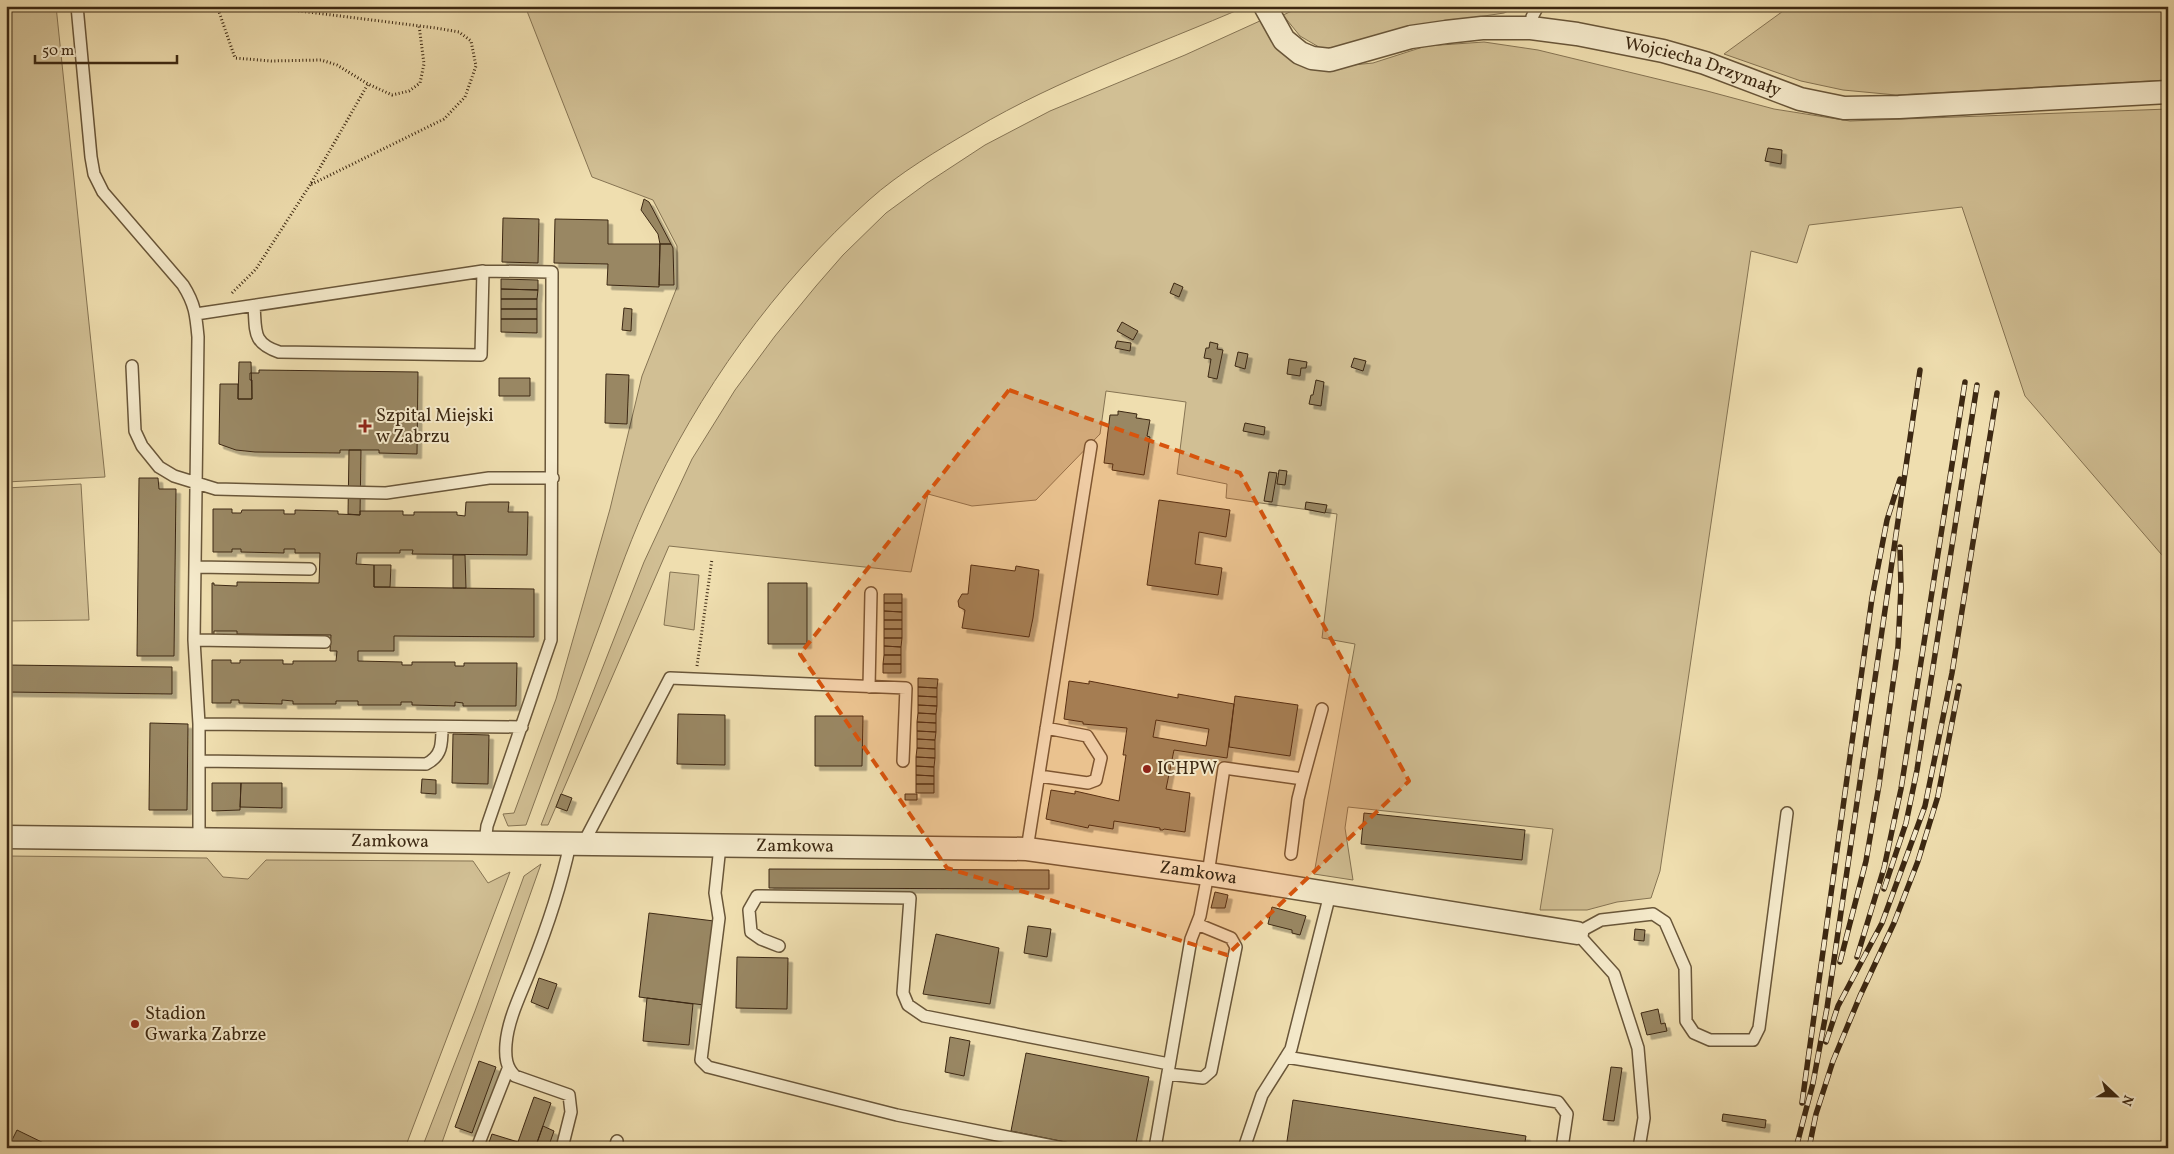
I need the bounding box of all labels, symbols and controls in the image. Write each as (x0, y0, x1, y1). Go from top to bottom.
street label: Wojciecha Drzymały (1622, 31, 1785, 103)
scale bar (35, 32, 178, 64)
text: 50 m (42, 41, 74, 62)
place label: Szpital Miejski w Zabrzu (376, 404, 494, 450)
marker: Szpital Miejski w Zabrzu (358, 419, 372, 433)
place label: ICHPW (1157, 757, 1217, 782)
marker: ICHPW (1141, 763, 1153, 775)
street label: Zamkowa (351, 829, 429, 854)
street label: Zamkowa (756, 833, 834, 859)
street label: Zamkowa (1158, 855, 1239, 891)
place label: Stadion Gwarka Zabrze (145, 1002, 266, 1048)
marker: Stadion Gwarka Zabrze (129, 1018, 141, 1030)
north arrow (2092, 1072, 2142, 1122)
text: N (2116, 1092, 2137, 1109)

